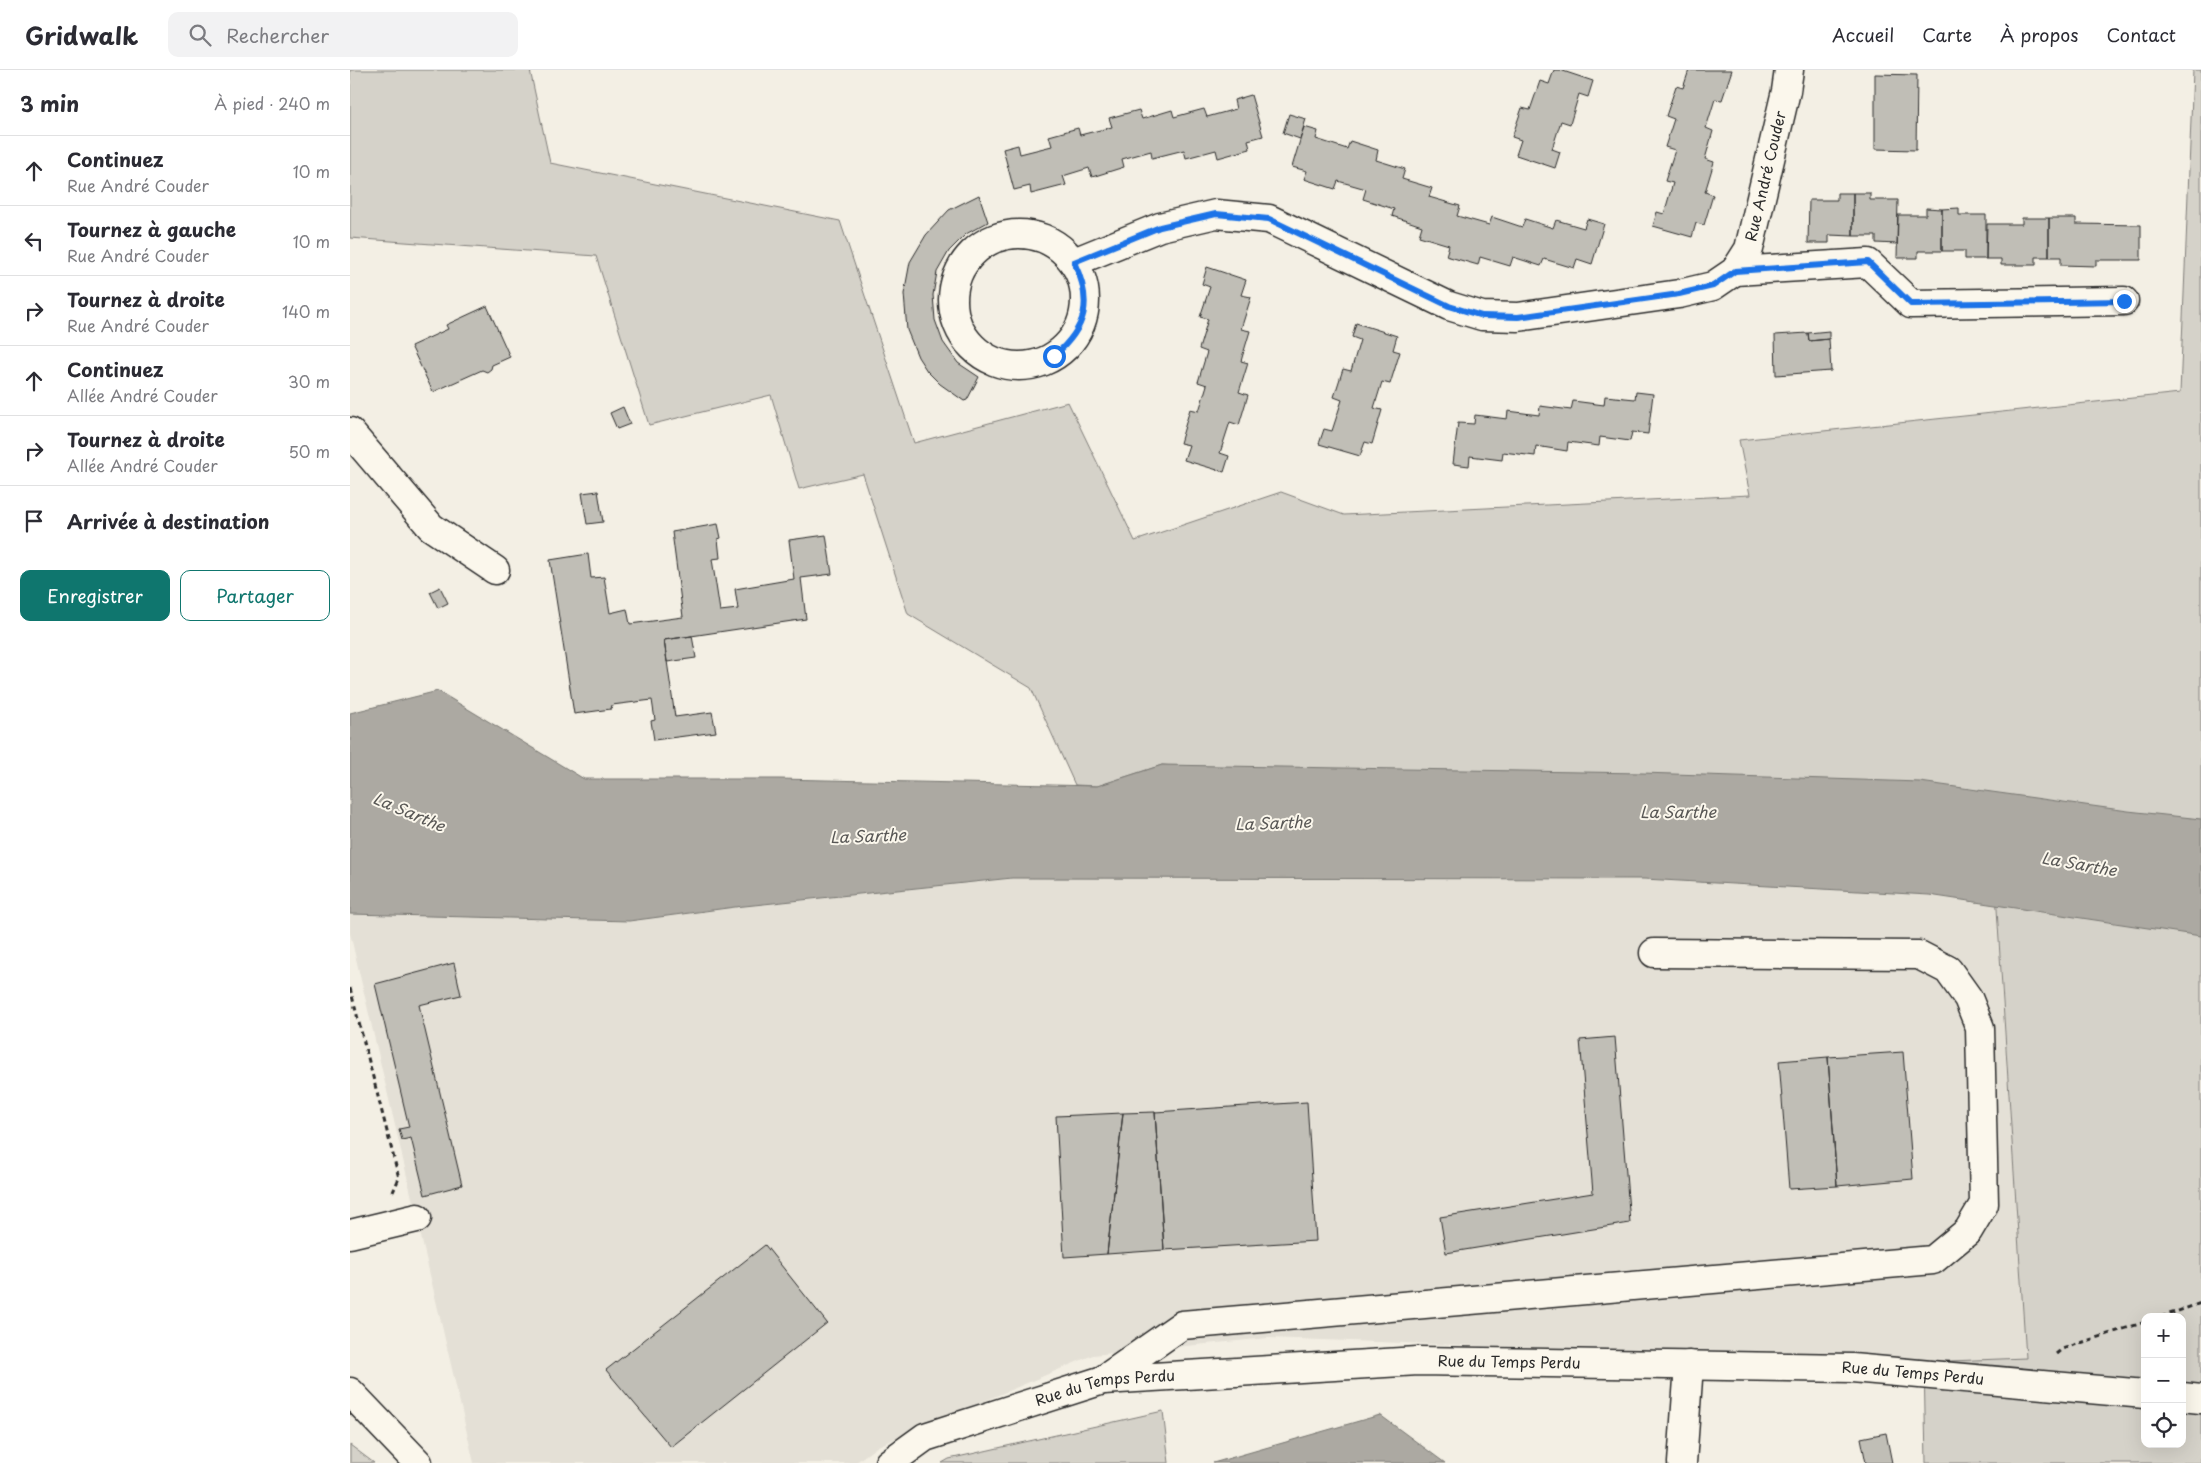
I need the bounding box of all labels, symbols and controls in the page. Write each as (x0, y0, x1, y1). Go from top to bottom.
search box (168, 12, 518, 57)
text: Gridwalk (25, 17, 138, 53)
icon: search (186, 21, 214, 49)
text: Rechercher (226, 21, 329, 49)
text: Accueil (1832, 21, 1894, 48)
text: Carte (1922, 21, 1972, 48)
text: À propos (2000, 21, 2078, 48)
text: Contact (2106, 21, 2176, 48)
text: 3 min (20, 87, 79, 119)
text: À pied · 240 m (214, 91, 330, 115)
street label: Rue André Couder (1738, 108, 1791, 243)
text: Continuez (67, 145, 164, 173)
icon: ahead (20, 157, 48, 185)
text: 10 m (293, 159, 330, 183)
text: Rue André Couder (67, 173, 209, 197)
text: Tournez à gauche (67, 215, 236, 243)
icon: left (20, 227, 48, 255)
text: 10 m (293, 229, 330, 253)
text: Rue André Couder (67, 243, 209, 267)
text: Tournez à droite (67, 285, 225, 313)
route end (2113, 290, 2136, 313)
icon: right (20, 297, 48, 325)
text: 140 m (282, 299, 330, 323)
text: Rue André Couder (67, 313, 209, 337)
route start (1043, 345, 1066, 368)
text: Continuez (67, 355, 164, 383)
icon: ahead (20, 367, 48, 395)
text: 30 m (288, 369, 330, 393)
text: Allée André Couder (67, 383, 218, 407)
text: Tournez à droite (67, 425, 225, 453)
icon: right (20, 437, 48, 465)
text: 50 m (289, 439, 330, 463)
text: Allée André Couder (67, 453, 218, 477)
icon: arrive (20, 507, 48, 535)
text: Arrivée à destination (67, 507, 270, 535)
button: Enregistrer (20, 570, 170, 621)
button: Partager (180, 570, 330, 621)
water label: La Sarthe (370, 785, 450, 838)
water label: La Sarthe (1640, 799, 1717, 823)
water label: La Sarthe (1235, 809, 1313, 835)
water label: La Sarthe (830, 822, 908, 848)
water label: La Sarthe (2040, 845, 2120, 882)
map controls (2141, 1313, 2186, 1448)
button: + (2141, 1313, 2186, 1358)
street label: Rue du Temps Perdu (1438, 1348, 1581, 1374)
street label: Rue du Temps Perdu (1841, 1355, 1985, 1390)
button: − (2141, 1358, 2186, 1403)
street label: Rue du Temps Perdu (1032, 1363, 1176, 1411)
button: locate (2141, 1403, 2186, 1448)

